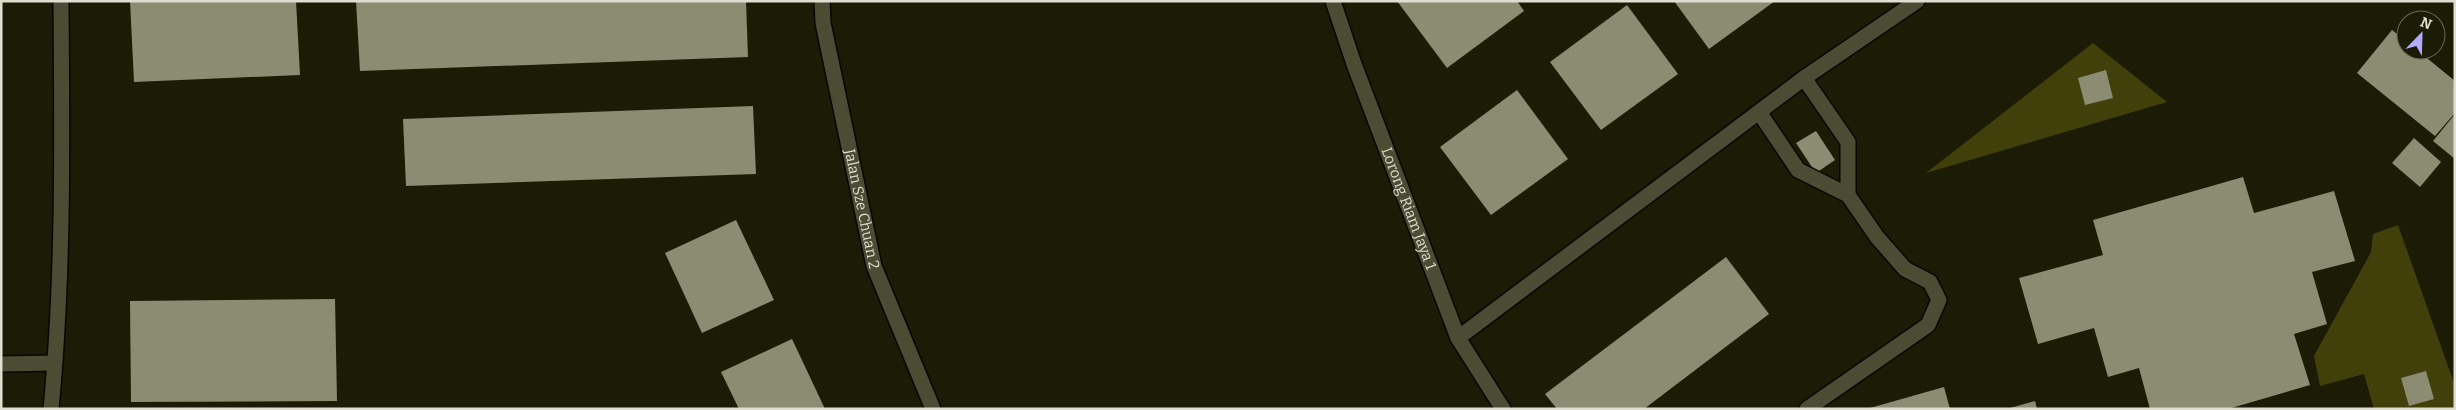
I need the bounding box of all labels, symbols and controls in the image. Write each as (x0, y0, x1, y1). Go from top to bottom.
north arrow (2396, 10, 2446, 60)
text: N (2418, 14, 2434, 34)
street label: Lorong Riam Jaya 1 (1377, 145, 1440, 272)
street label: Jalan Sze Chuan 2 (840, 146, 883, 270)

